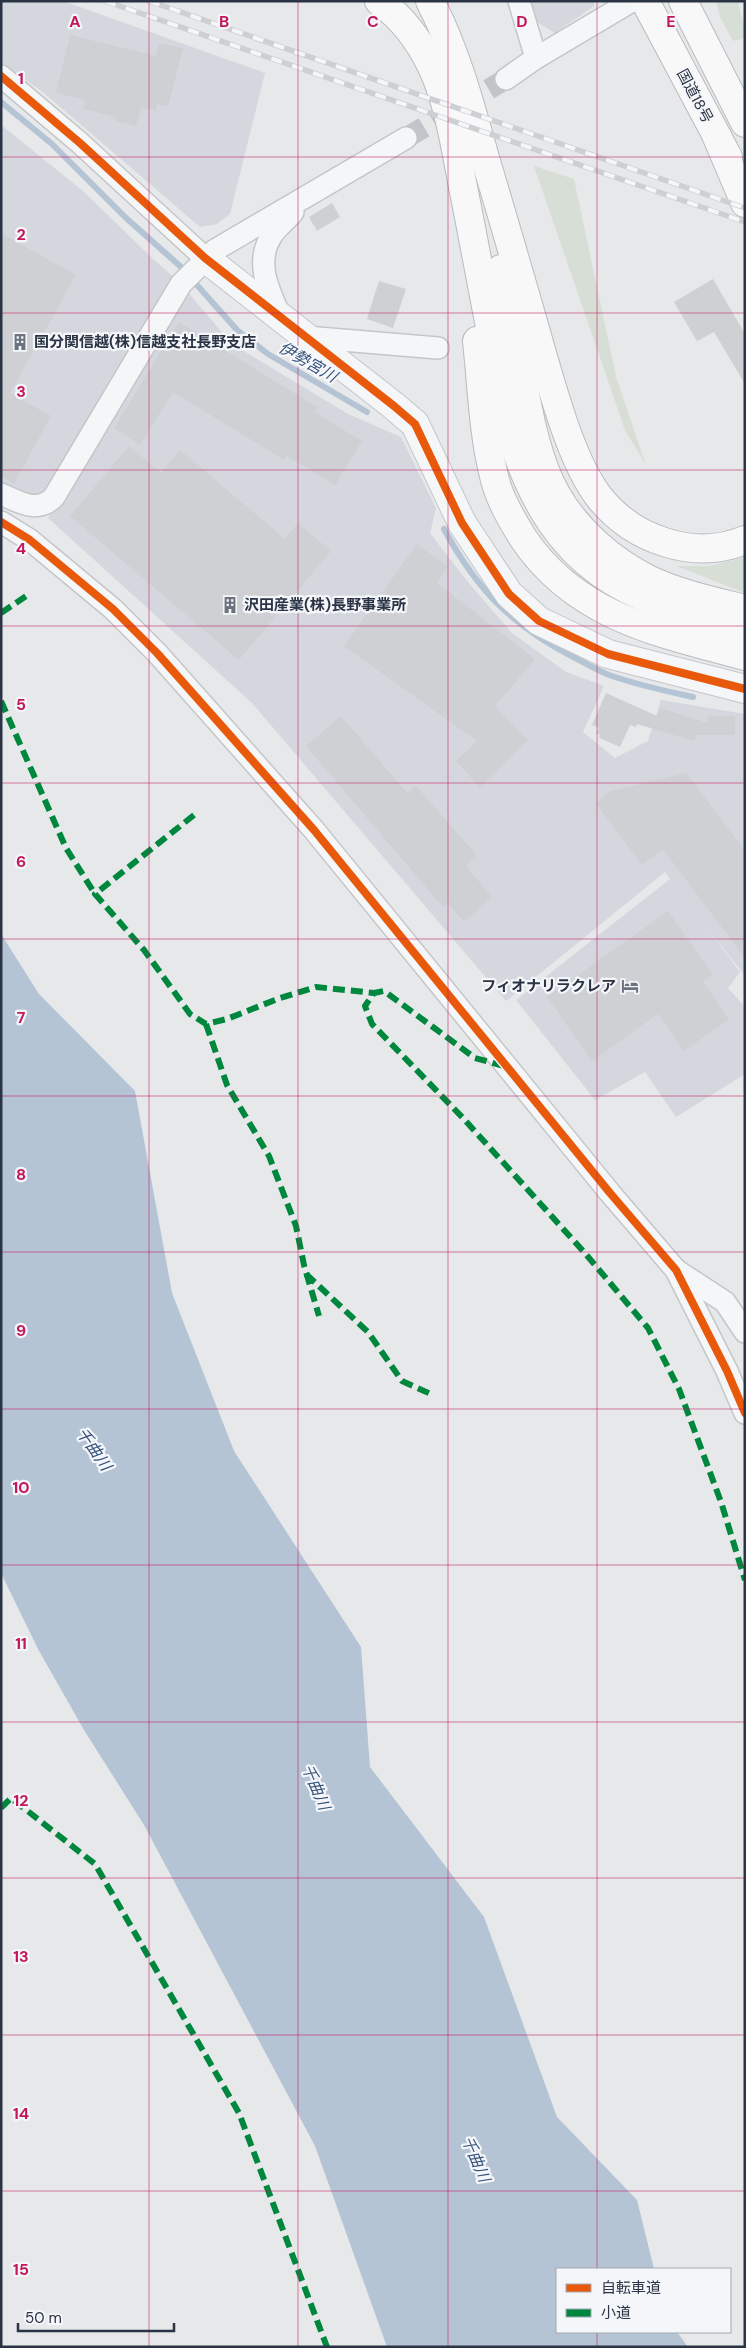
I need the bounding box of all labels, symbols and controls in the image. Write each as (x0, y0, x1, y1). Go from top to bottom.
text: A (69, 11, 81, 32)
text: B (219, 11, 229, 32)
text: C (367, 11, 379, 32)
text: D (516, 11, 528, 32)
text: E (666, 11, 676, 32)
street label: 国道18号 (672, 65, 718, 127)
text: 1 (18, 68, 24, 89)
text: 2 (16, 224, 26, 245)
building icon: 国分関信越(株)信越支社長野支店 (10, 332, 30, 352)
place label: 国分関信越(株)信越支社長野支店 (34, 332, 256, 352)
water label: 伊勢宮川 (275, 337, 343, 388)
text: 3 (16, 381, 26, 402)
text: 4 (16, 538, 26, 559)
building icon: 沢田産業(株)長野事業所 (220, 595, 240, 615)
place label: 沢田産業(株)長野事業所 (244, 595, 406, 615)
text: 5 (16, 694, 26, 715)
text: 6 (16, 851, 26, 872)
place label: フィオナリラクレア (481, 976, 616, 996)
hotel icon: フィオナリラクレア (620, 976, 640, 996)
text: 7 (17, 1007, 26, 1028)
text: 8 (16, 1164, 26, 1185)
text: 9 (16, 1320, 26, 1341)
water label: 千曲川 (72, 1423, 118, 1476)
text: 10 (12, 1477, 30, 1498)
text: 11 (15, 1633, 27, 1654)
water label: 千曲川 (297, 1761, 336, 1815)
text: 12 (13, 1790, 29, 1811)
text: 13 (13, 1946, 29, 1967)
text: 14 (13, 2103, 29, 2124)
water label: 千曲川 (457, 2133, 496, 2187)
text: 15 (13, 2259, 29, 2280)
legend (556, 2268, 731, 2333)
text: 自転車道 (601, 2278, 661, 2298)
scale bar (18, 2300, 174, 2332)
text: 小道 (601, 2303, 631, 2323)
text: 50 m (25, 2308, 62, 2328)

